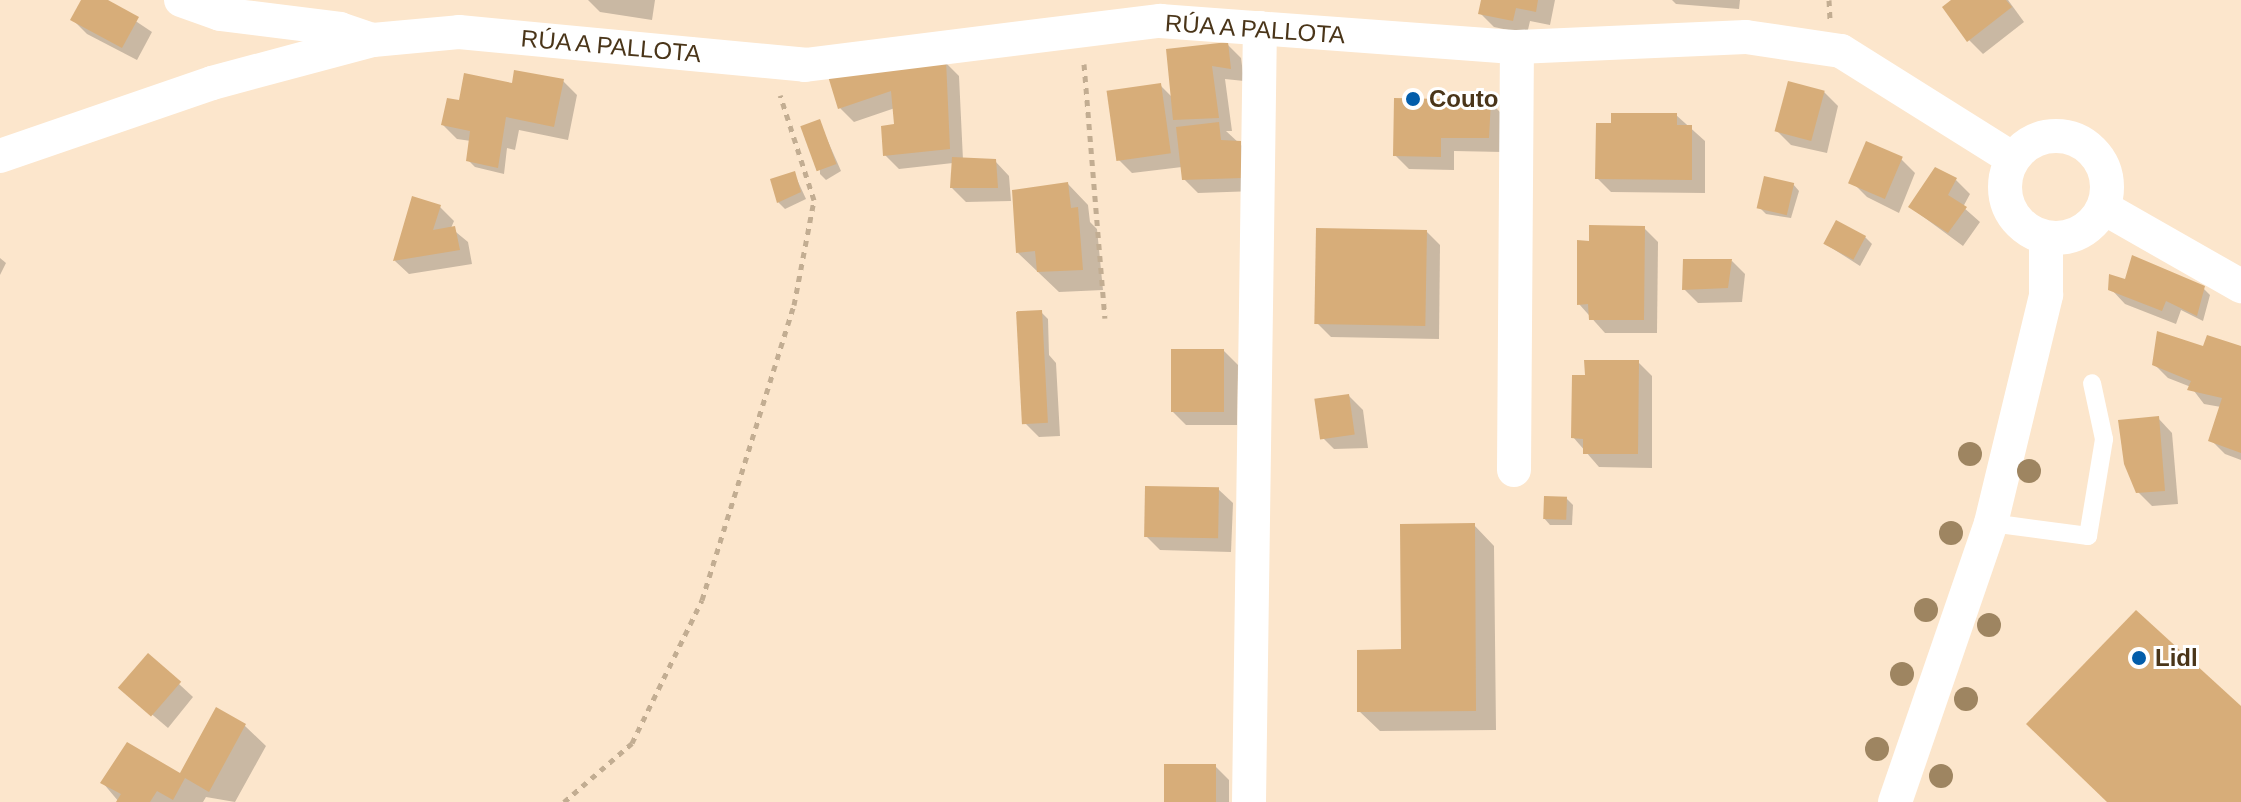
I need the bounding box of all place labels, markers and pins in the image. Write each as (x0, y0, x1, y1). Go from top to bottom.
place label: Couto (1429, 85, 1498, 113)
marker: Couto (1404, 90, 1422, 108)
place label: Lidl (2155, 644, 2198, 672)
marker: Lidl (2130, 649, 2148, 667)

